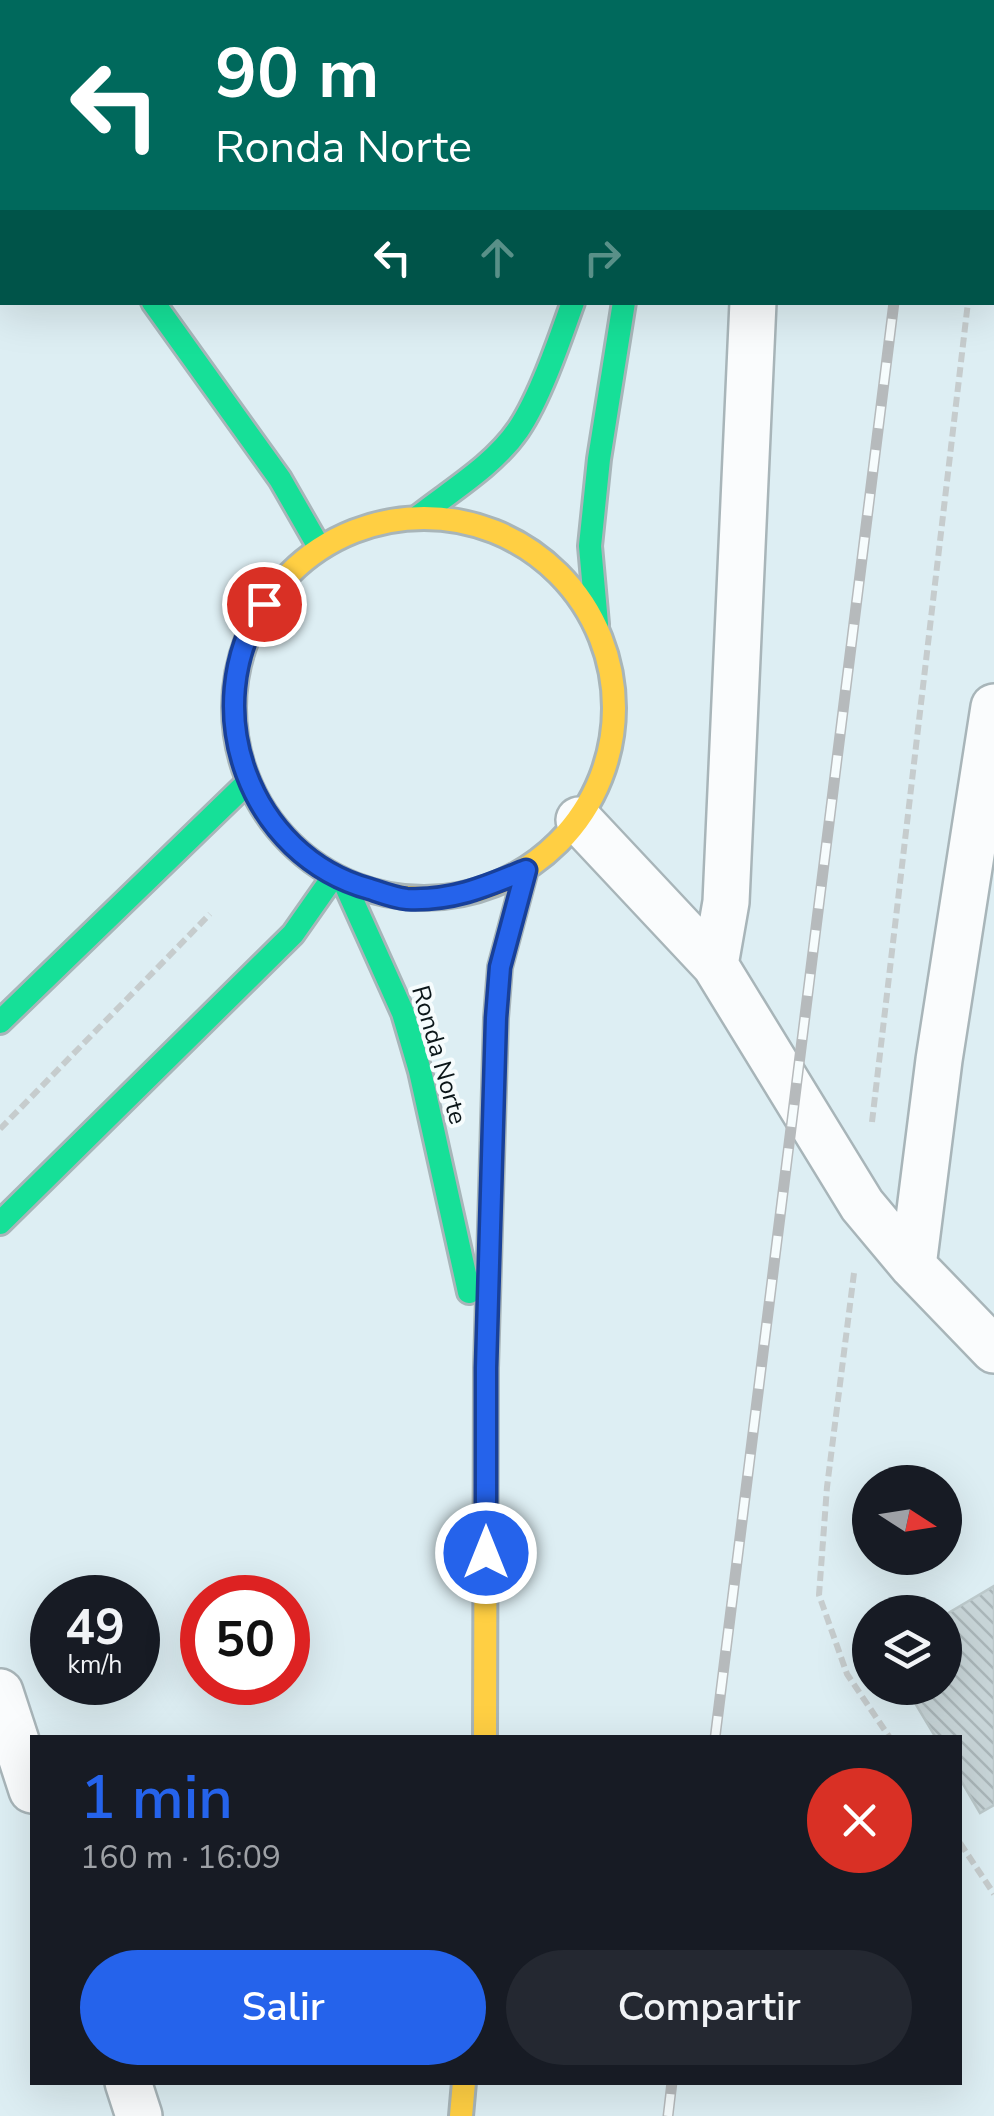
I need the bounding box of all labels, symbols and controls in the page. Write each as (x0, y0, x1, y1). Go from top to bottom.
text: 90 m (215, 26, 379, 122)
icon: left (50, 40, 180, 170)
text: Ronda Norte (215, 117, 472, 178)
icon: left (365, 230, 420, 285)
icon: ahead (470, 230, 525, 285)
icon: right (575, 230, 630, 285)
pin (222, 562, 307, 647)
icon: arrive (237, 577, 292, 632)
street label: Ronda Norte (403, 982, 475, 1128)
north arrow (852, 1465, 962, 1575)
map controls (852, 1465, 962, 1705)
position arrow (434, 1501, 538, 1605)
speed limit sign: 50 (180, 1575, 310, 1705)
text: 49 (65, 1593, 125, 1662)
button: layers (852, 1595, 962, 1705)
text: km/h (67, 1648, 123, 1682)
text: 1 min (80, 1757, 233, 1839)
button: close (807, 1768, 912, 1873)
text: 160 m · 16:09 (80, 1836, 281, 1879)
button: Salir (80, 1950, 486, 2065)
button: Compartir (506, 1950, 912, 2065)

